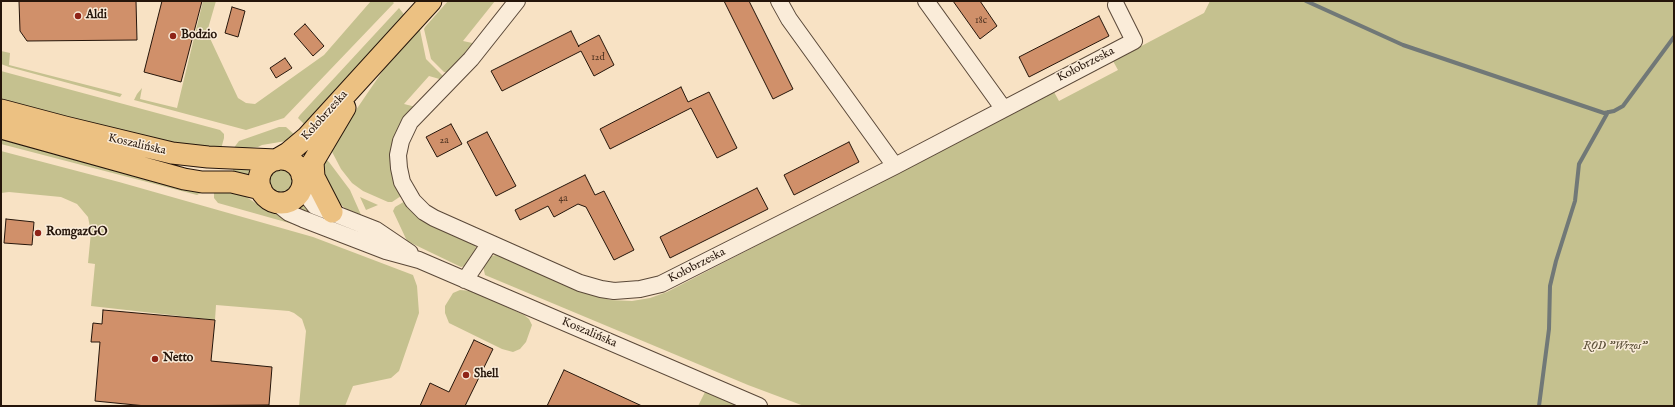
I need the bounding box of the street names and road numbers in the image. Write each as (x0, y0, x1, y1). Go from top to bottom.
street label: Kołobrzeska (1055, 44, 1117, 86)
street label: Kołobrzeska (299, 88, 351, 144)
street label: Koszalińska (107, 131, 167, 159)
street label: Kołobrzeska (666, 245, 728, 287)
street label: Koszalińska (559, 315, 619, 351)

